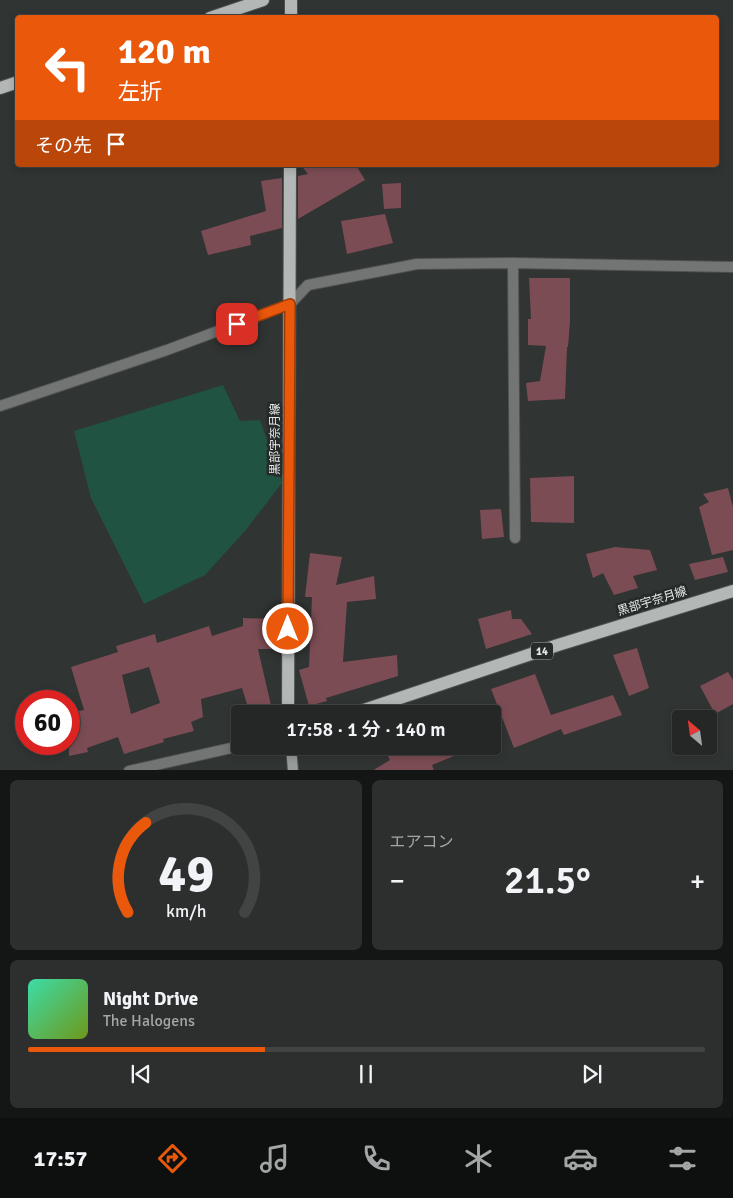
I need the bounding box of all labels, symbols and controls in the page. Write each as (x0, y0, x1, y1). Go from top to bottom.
text: 120 m (118, 30, 211, 73)
icon: left (35, 35, 100, 100)
text: 左折 (118, 78, 162, 105)
icon: arrive (102, 130, 130, 158)
text: その先 (35, 134, 92, 158)
pin (216, 303, 258, 345)
icon: arrive (223, 310, 251, 338)
street label: 黒部宇奈月線 (268, 403, 283, 475)
street label: 黒部宇奈月線 (616, 584, 689, 619)
position arrow (261, 602, 313, 654)
road number: 14 (531, 642, 553, 659)
speed limit sign: 60 (15, 690, 80, 755)
north arrow (672, 710, 718, 755)
map controls (672, 710, 717, 755)
text: 17:58 · 1 分 · 140 m (287, 718, 445, 742)
text: エアコン (390, 832, 454, 852)
text: 49 (158, 842, 214, 906)
text: 21.5° (504, 857, 591, 904)
text: − (390, 864, 405, 898)
text: + (690, 864, 705, 898)
text: km/h (166, 900, 206, 922)
text: Night Drive (103, 987, 198, 1011)
text: The Halogens (103, 1011, 195, 1031)
icon: previous (127, 1060, 155, 1088)
icon: pause (352, 1060, 380, 1088)
icon: next (578, 1060, 606, 1088)
icon: directions (155, 1141, 190, 1176)
icon: music (257, 1141, 292, 1176)
icon: phone (359, 1141, 394, 1176)
icon: climate (461, 1141, 496, 1176)
icon: car (563, 1141, 598, 1176)
icon: filters (665, 1141, 700, 1176)
text: 17:57 (34, 1145, 88, 1172)

